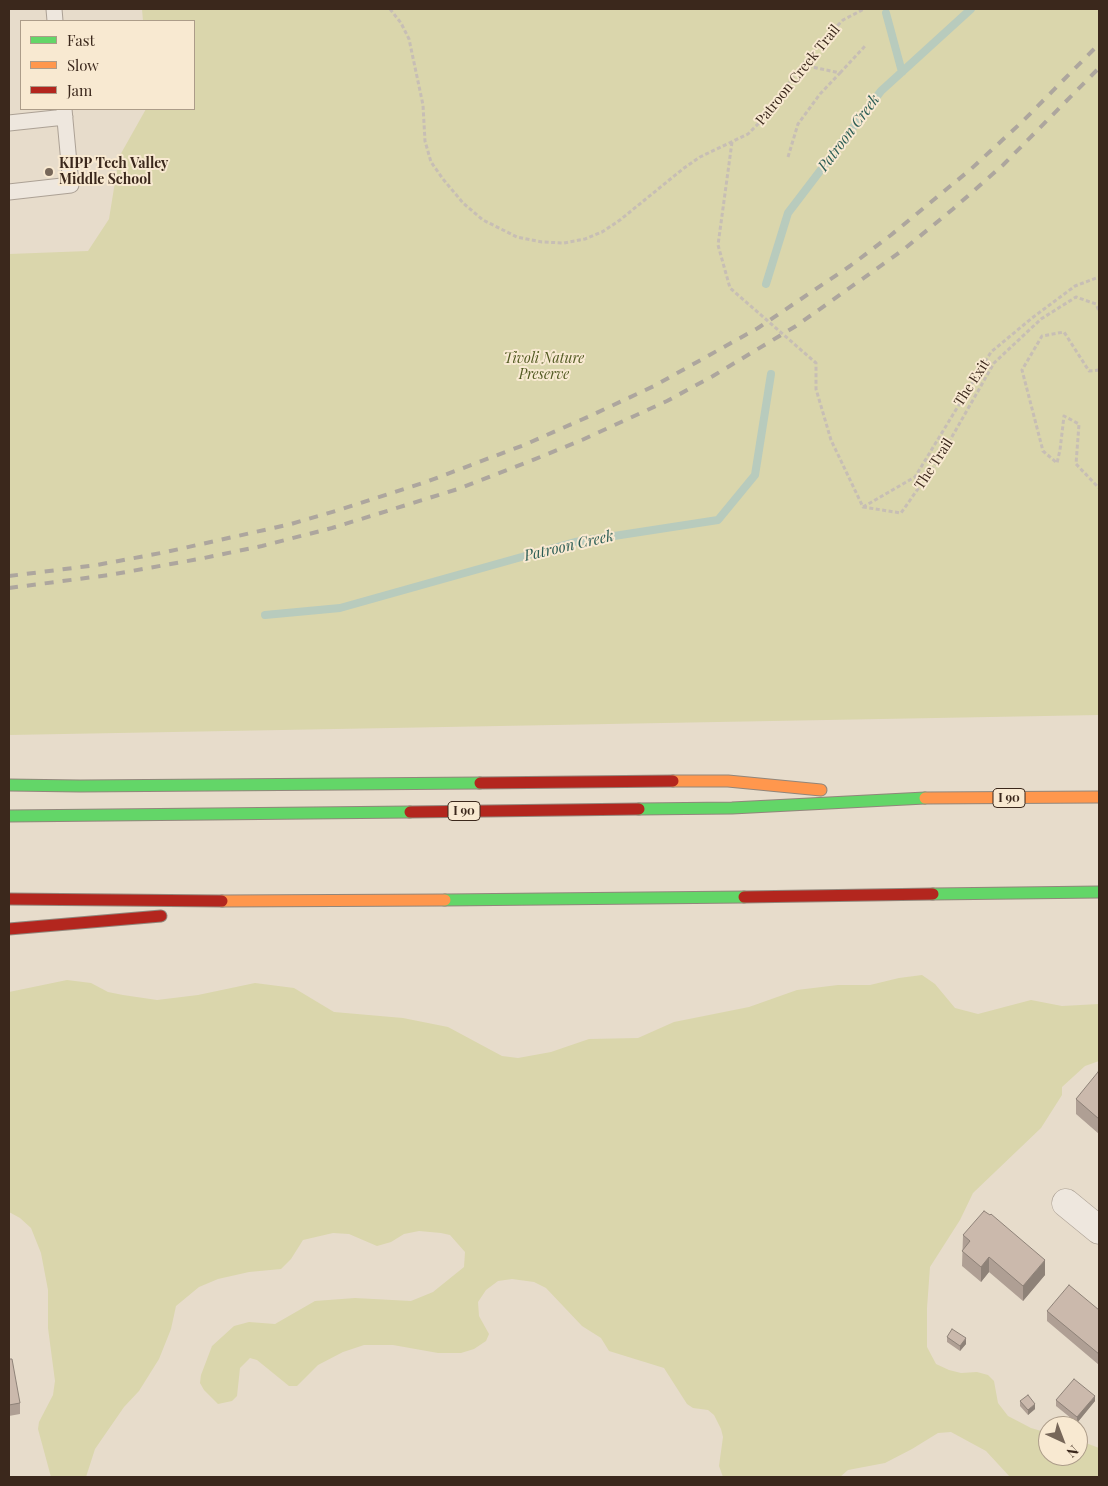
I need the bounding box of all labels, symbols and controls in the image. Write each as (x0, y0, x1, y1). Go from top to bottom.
legend (20, 20, 195, 110)
street label: Patroon Creek Trail (752, 21, 844, 129)
text: Fast (67, 30, 95, 50)
text: Slow (67, 55, 99, 75)
text: Jam (67, 80, 92, 100)
water label: Patroon Creek (814, 91, 884, 175)
place label: KIPP Tech Valley Middle School (59, 156, 168, 188)
marker: KIPP Tech Valley Middle School (43, 166, 55, 178)
park label: Tivoli Nature Preserve (504, 351, 584, 384)
street label: The Exit (951, 357, 993, 409)
street label: The Trail (911, 435, 957, 493)
water label: Patroon Creek (522, 527, 616, 565)
road number: I 90 (993, 788, 1025, 808)
road number: I 90 (448, 801, 480, 820)
north arrow (1038, 1416, 1088, 1466)
text: N (1063, 1441, 1083, 1462)

